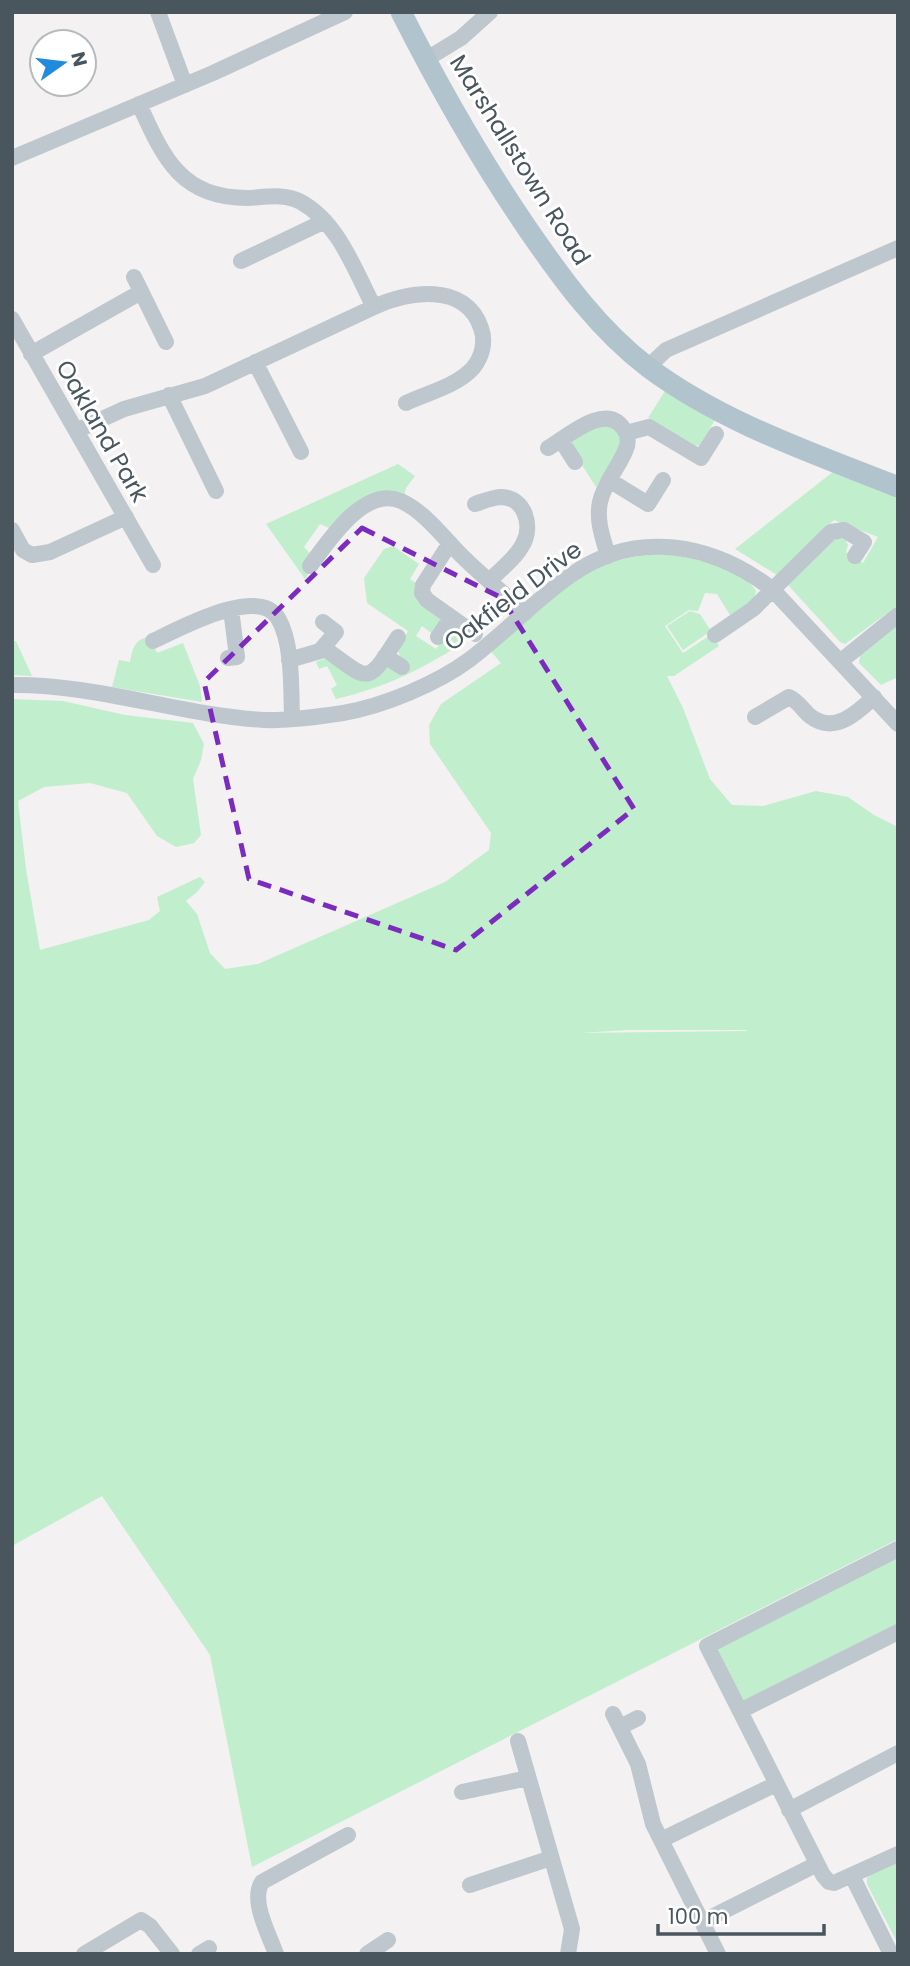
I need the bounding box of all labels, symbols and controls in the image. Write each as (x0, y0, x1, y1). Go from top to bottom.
north arrow (28, 28, 98, 98)
street label: Marshallstown Road (442, 48, 599, 271)
text: N (64, 49, 94, 69)
street label: Oakland Park (48, 354, 157, 508)
street label: Oakfield Drive (437, 533, 588, 658)
scale bar (658, 1892, 824, 1936)
text: 100 m (668, 1902, 728, 1931)

